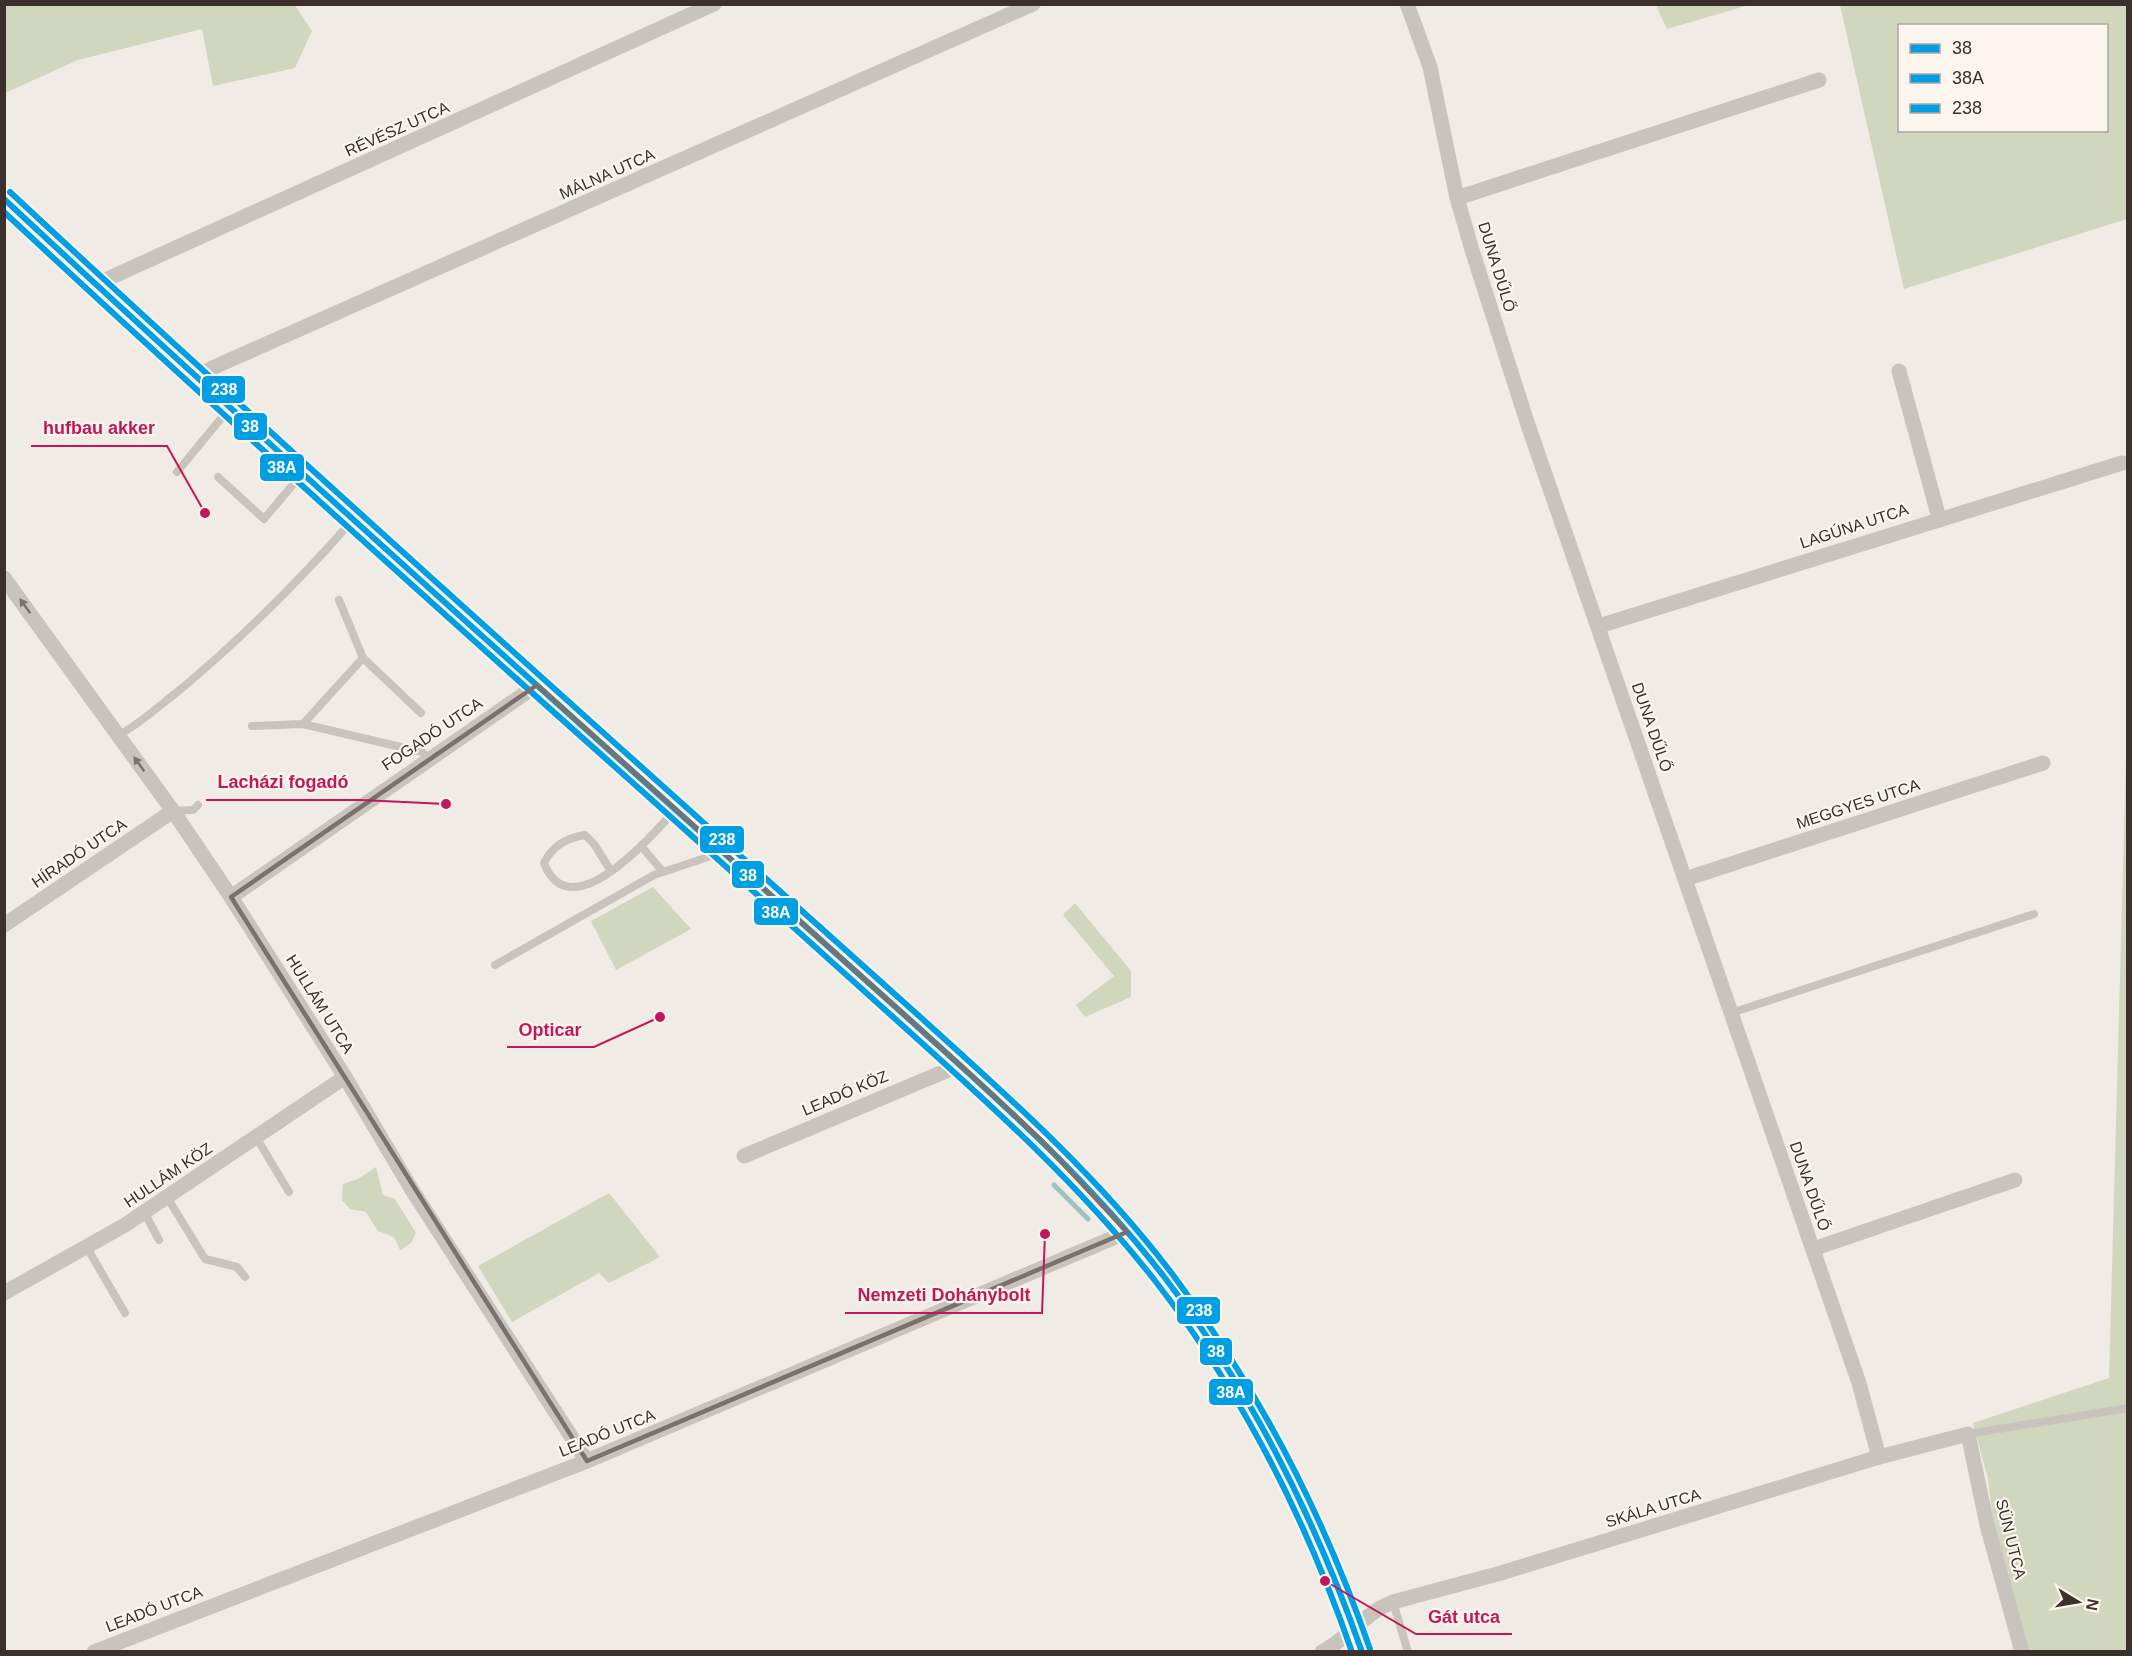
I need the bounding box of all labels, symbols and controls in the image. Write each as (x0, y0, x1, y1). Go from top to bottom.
legend (1898, 24, 2108, 132)
text: 38 (1952, 38, 1972, 58)
text: 38A (1952, 68, 1984, 88)
street label: RÉVÉSZ UTCA (342, 97, 452, 160)
text: 238 (1952, 98, 1982, 118)
street label: MÁLNA UTCA (556, 144, 657, 203)
street label: DUNA DŰLŐ (1475, 220, 1520, 314)
line badge: 238 (201, 375, 246, 404)
text: 238 (211, 381, 237, 398)
callout: hufbau akker (31, 410, 167, 446)
line badge: 38 (233, 412, 268, 441)
text: hufbau akker (43, 418, 155, 438)
text: 38 (241, 418, 259, 435)
line badge: 38A (259, 453, 305, 482)
text: 38A (267, 459, 297, 476)
street label: LAGÚNA UTCA (1797, 499, 1911, 552)
one-way arrow (19, 598, 31, 614)
street label: DUNA DŰLŐ (1629, 680, 1676, 774)
street label: FOGADÓ UTCA (378, 693, 486, 774)
one-way arrow (133, 756, 145, 772)
callout: Lacházi fogadó (206, 764, 361, 800)
text: Lacházi fogadó (217, 772, 349, 792)
street label: MEGGYES UTCA (1794, 776, 1922, 832)
street label: HÍRADÓ UTCA (28, 814, 130, 891)
line badge: 238 (699, 825, 745, 854)
text: 238 (709, 831, 735, 848)
line badge: 38 (731, 860, 765, 889)
text: 38 (739, 867, 757, 884)
line badge: 38A (753, 897, 799, 926)
text: 38A (761, 904, 791, 921)
street label: HULLÁM UTCA (283, 951, 358, 1057)
callout: Opticar (507, 1011, 594, 1047)
text: Opticar (518, 1020, 582, 1040)
street label: LEADÓ KÖZ (799, 1066, 891, 1119)
street label: HULLÁM KÖZ (120, 1138, 215, 1211)
street label: DUNA DŰLŐ (1787, 1139, 1834, 1233)
callout: Nemzeti Dohánybolt (845, 1277, 1042, 1313)
text: Nemzeti Dohánybolt (857, 1285, 1031, 1305)
line badge: 238 (1176, 1296, 1221, 1325)
text: 238 (1186, 1302, 1212, 1319)
line badge: 38 (1199, 1337, 1233, 1366)
text: 38 (1207, 1343, 1225, 1360)
line badge: 38A (1208, 1378, 1254, 1406)
text: 38A (1216, 1384, 1246, 1401)
street label: LEADÓ UTCA (556, 1405, 658, 1460)
street label: SKÁLA UTCA (1603, 1484, 1703, 1531)
street label: SÜN UTCA (1993, 1497, 2029, 1581)
north arrow (2048, 1572, 2108, 1632)
street label: LEADÓ UTCA (103, 1582, 205, 1635)
text: N (2083, 1597, 2102, 1612)
callout: Gát utca (1416, 1598, 1512, 1634)
text: Gát utca (1428, 1607, 1501, 1627)

